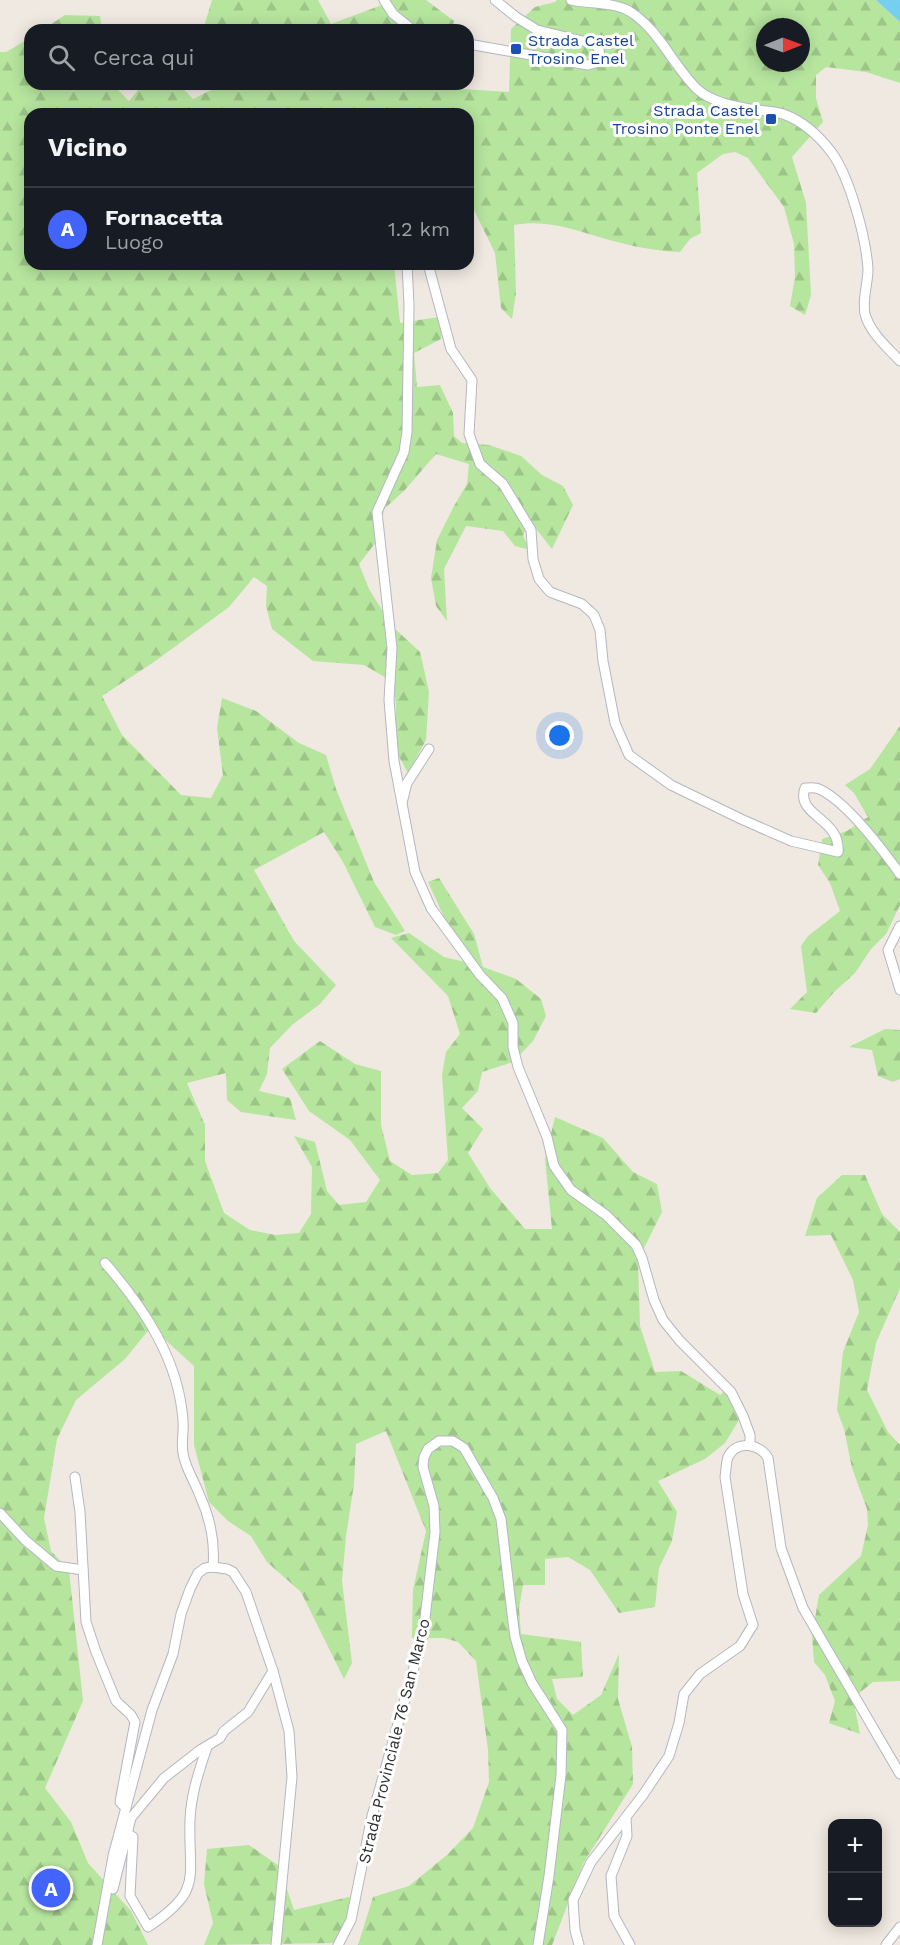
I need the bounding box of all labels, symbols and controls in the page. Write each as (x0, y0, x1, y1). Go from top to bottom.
north arrow (756, 18, 810, 72)
search box (24, 24, 474, 90)
place label: Strada Castel Trosino Enel (528, 31, 634, 68)
icon: search (45, 41, 78, 74)
marker: Strada Castel Trosino Enel (509, 42, 523, 56)
text: Cerca qui (93, 45, 194, 70)
place label: Strada Castel Trosino Ponte Enel (612, 101, 759, 138)
marker: Strada Castel Trosino Ponte Enel (764, 112, 778, 126)
text: Vicino (48, 132, 127, 162)
text: Fornacetta (105, 205, 223, 230)
text: A (61, 217, 74, 241)
text: 1.2 km (388, 217, 450, 241)
text: Luogo (105, 230, 164, 254)
your location (545, 721, 574, 750)
street label: Strada Provinciale 76 San Marco (354, 1617, 434, 1865)
map controls (828, 1819, 882, 1927)
button: + (828, 1819, 882, 1873)
pin: A (32, 1866, 70, 1910)
button: − (828, 1873, 882, 1927)

